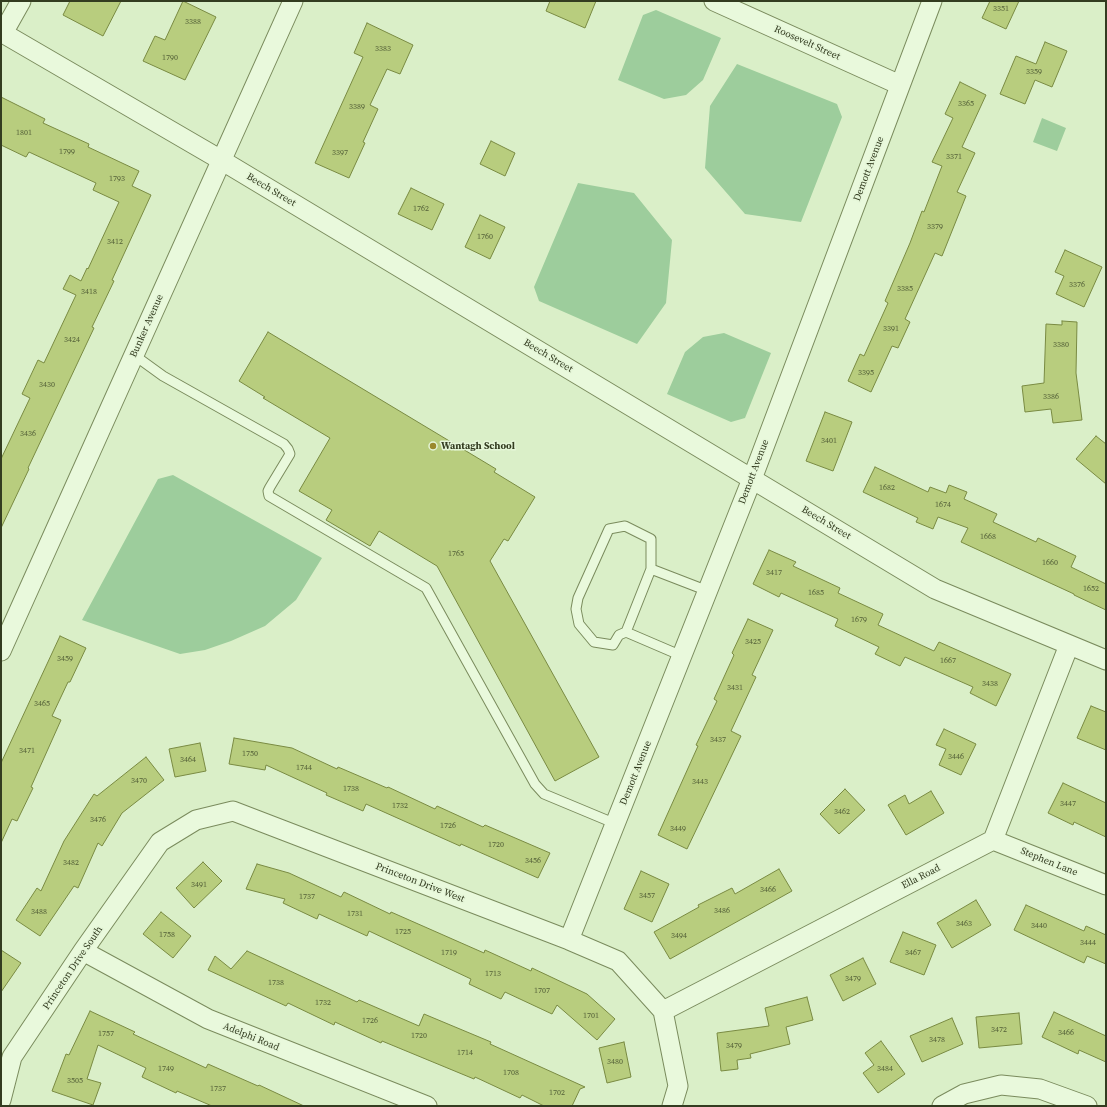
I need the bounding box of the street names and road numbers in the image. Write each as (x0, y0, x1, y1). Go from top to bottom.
street label: Roosevelt Street (772, 23, 842, 63)
street label: Demott Avenue (851, 135, 887, 203)
street label: Beech Street (244, 171, 298, 209)
street label: Bunker Avenue (128, 293, 166, 359)
street label: Beech Street (521, 337, 575, 375)
street label: Demott Avenue (736, 438, 772, 506)
street label: Beech Street (799, 504, 853, 542)
street label: Demott Avenue (618, 739, 654, 807)
street label: Stephen Lane (1019, 845, 1079, 879)
street label: Princeton Drive West (374, 861, 466, 905)
street label: Ella Road (900, 862, 942, 892)
street label: Princeton Drive South (41, 924, 105, 1012)
street label: Adelphi Road (221, 1020, 281, 1054)

